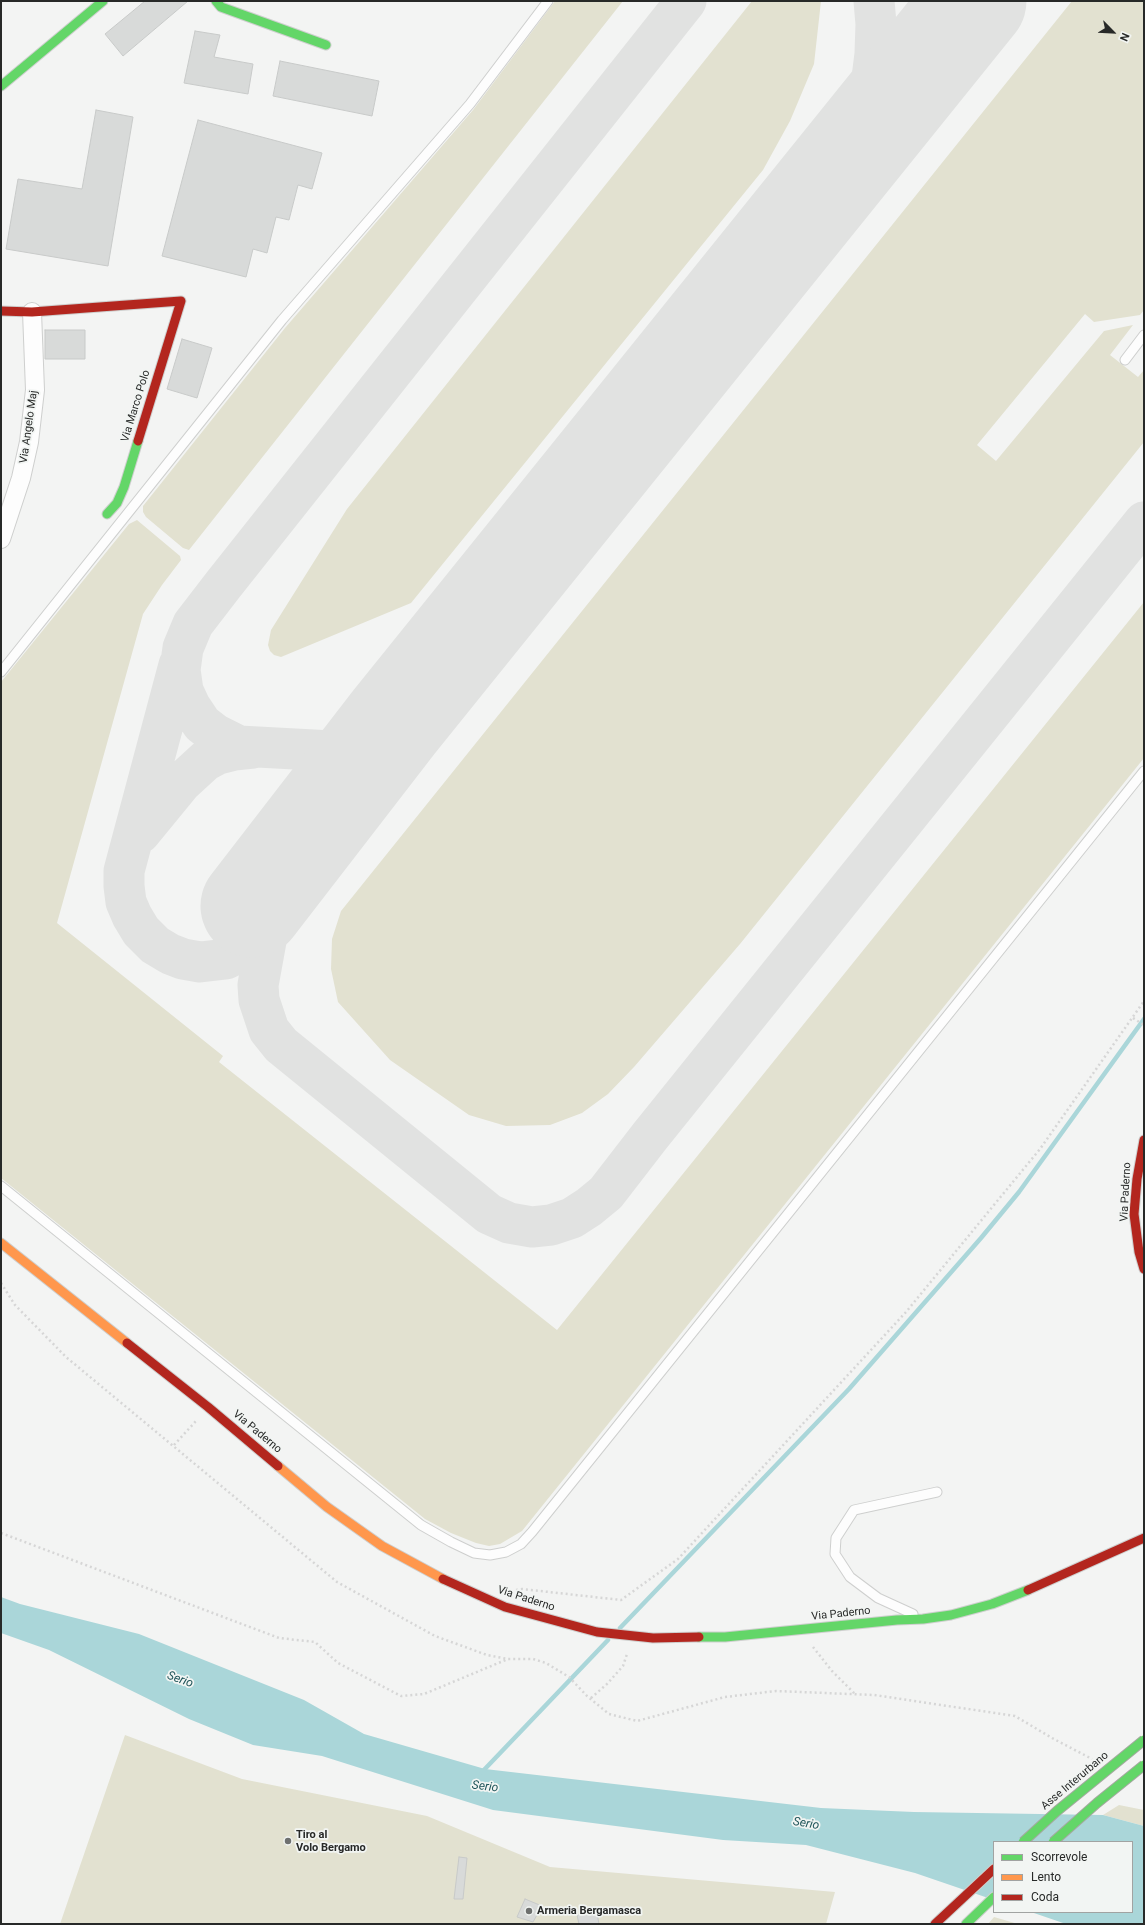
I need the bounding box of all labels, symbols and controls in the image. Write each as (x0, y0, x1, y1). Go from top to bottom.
north arrow (1093, 12, 1133, 52)
text: N (1117, 31, 1132, 43)
street label: Via Marco Polo (119, 368, 153, 444)
street label: Via Angelo Maj (17, 390, 41, 464)
street label: Via Paderno (1118, 1162, 1134, 1222)
street label: Via Paderno (230, 1408, 284, 1456)
street label: Via Paderno (496, 1584, 556, 1614)
street label: Via Paderno (811, 1604, 871, 1624)
water label: Serio (165, 1669, 195, 1691)
street label: Asse Interurbano (1039, 1749, 1111, 1813)
water label: Serio (471, 1778, 499, 1796)
water label: Serio (792, 1815, 820, 1833)
place label: Tiro al Volo Bergamo (296, 1828, 366, 1854)
marker: Tiro al Volo Bergamo (283, 1836, 293, 1846)
legend (993, 1841, 1133, 1913)
text: Scorrevole (1031, 1850, 1087, 1864)
text: Lento (1031, 1870, 1061, 1884)
text: Coda (1031, 1890, 1059, 1904)
place label: Armeria Bergamasca (537, 1904, 641, 1918)
marker: Armeria Bergamasca (524, 1906, 534, 1916)

